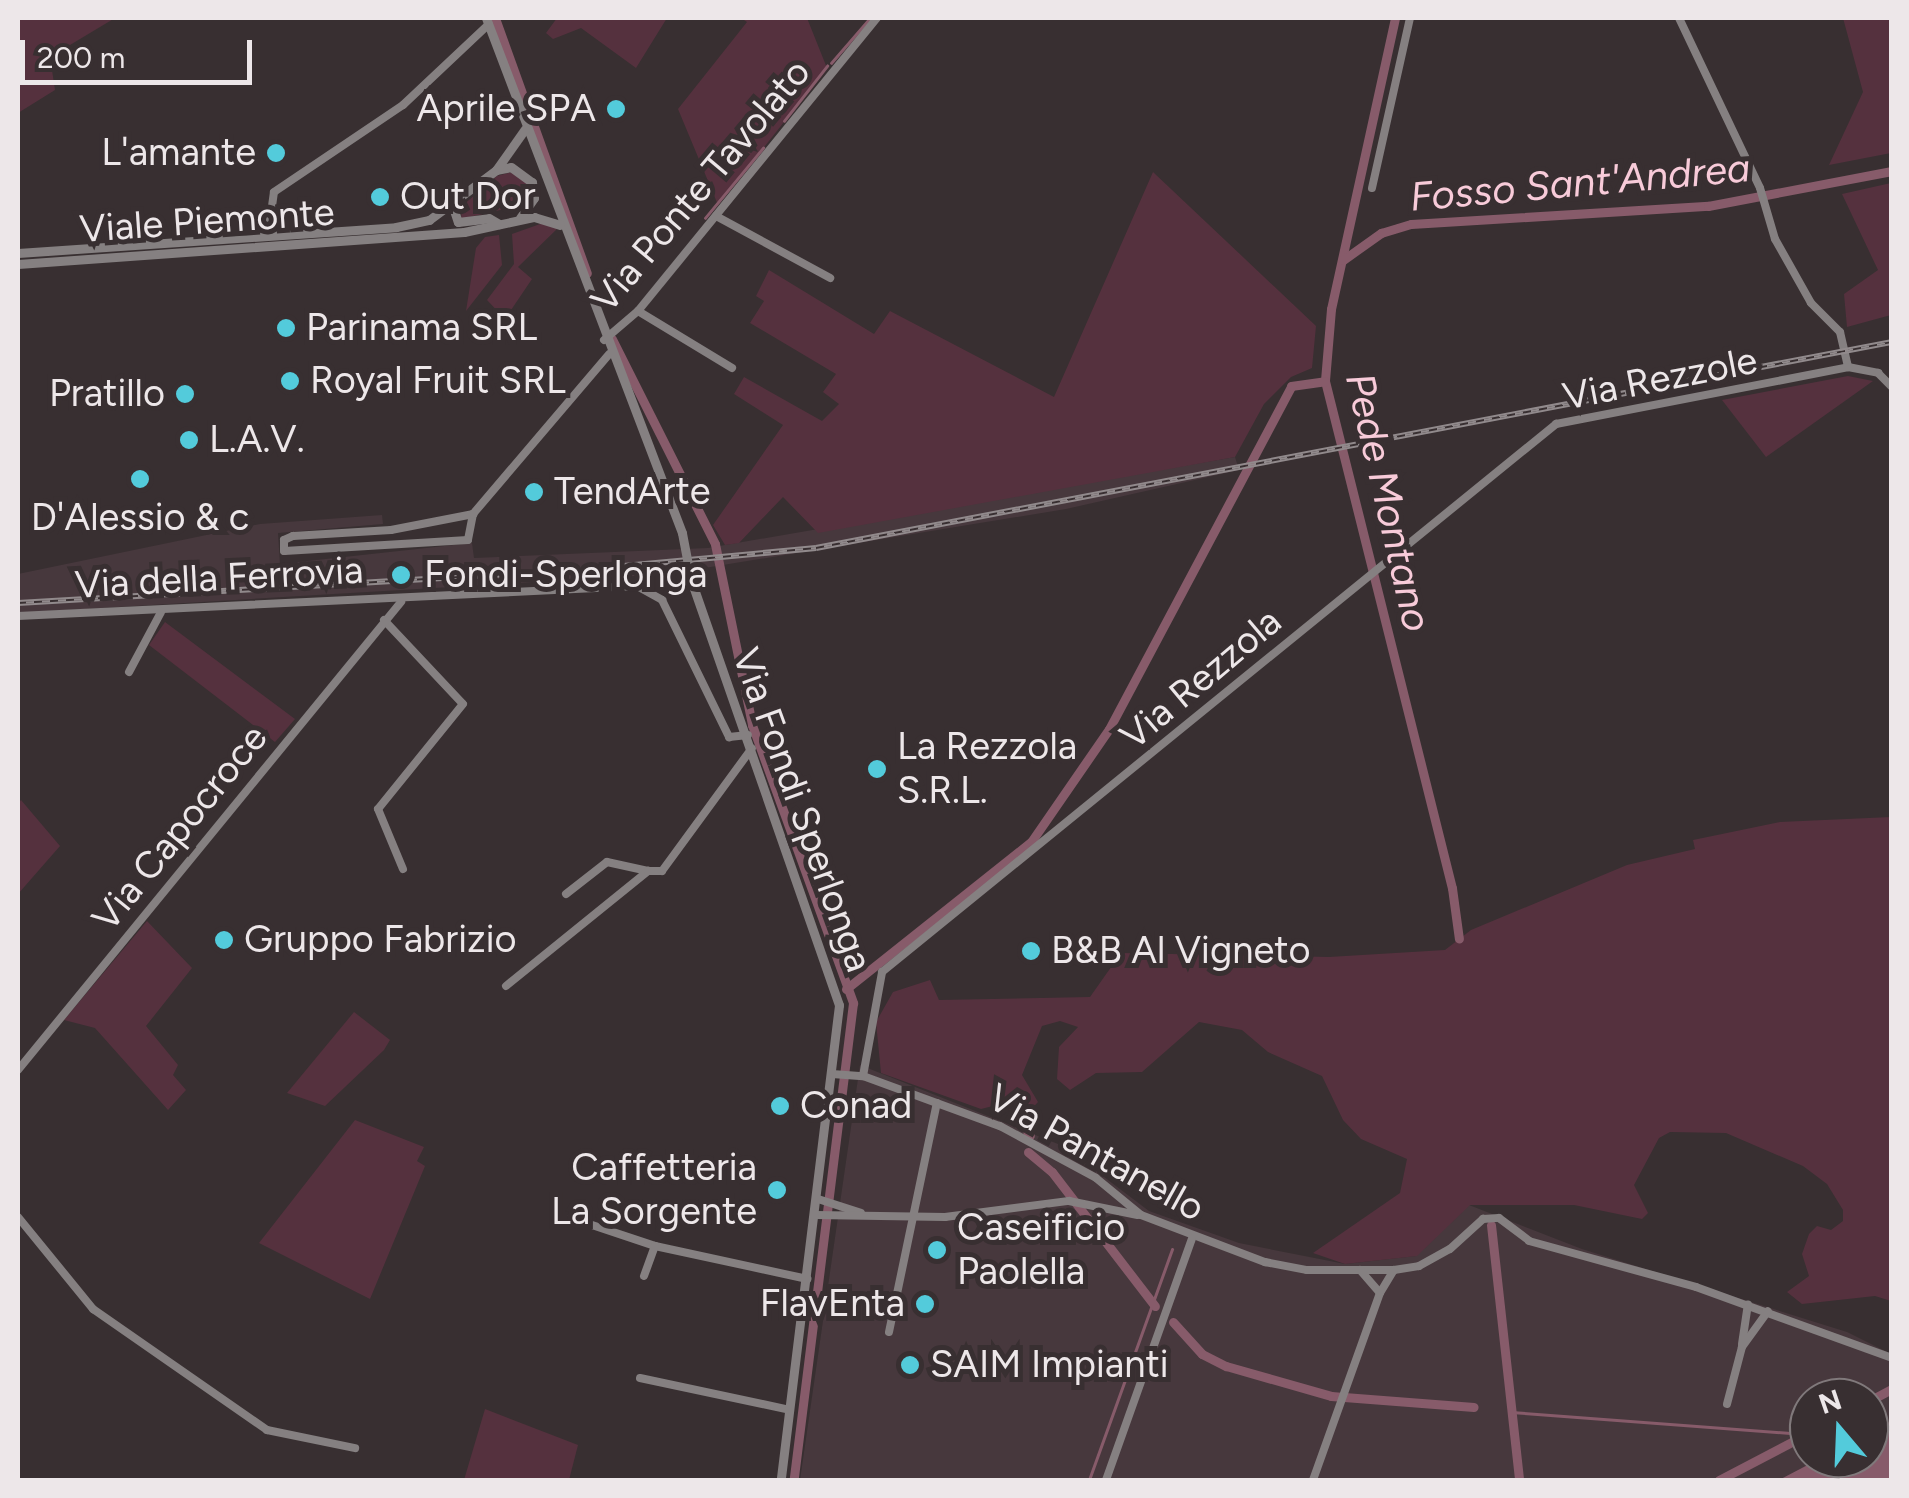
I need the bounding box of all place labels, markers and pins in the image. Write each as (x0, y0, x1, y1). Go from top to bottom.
place label: Aprile SPA (417, 86, 596, 132)
marker: Aprile SPA (605, 98, 627, 120)
place label: L'amante (101, 130, 256, 176)
marker: L'amante (265, 142, 287, 164)
place label: Out Dor (400, 174, 535, 220)
marker: Out Dor (369, 186, 391, 208)
place label: Parinama SRL (306, 305, 537, 351)
marker: Parinama SRL (275, 317, 297, 339)
place label: Royal Fruit SRL (310, 358, 566, 404)
marker: Royal Fruit SRL (279, 370, 301, 392)
place label: Pratillo (49, 371, 165, 417)
marker: Pratillo (174, 383, 196, 405)
place label: L.A.V. (209, 417, 305, 463)
marker: L.A.V. (178, 429, 200, 451)
marker: D'Alessio & c (129, 468, 151, 490)
place label: TendArte (554, 469, 710, 515)
marker: TendArte (523, 481, 545, 503)
place label: D'Alessio & c (31, 495, 249, 541)
place label: Fondi-Sperlonga (424, 552, 707, 598)
marker: Fondi-Sperlonga (388, 562, 414, 588)
place label: La Rezzola S.R.L. (897, 724, 1077, 814)
marker: La Rezzola S.R.L. (866, 758, 888, 780)
place label: Gruppo Fabrizio (244, 917, 517, 963)
place label: B&B Al Vigneto (1051, 928, 1310, 974)
marker: Gruppo Fabrizio (213, 929, 235, 951)
marker: B&B Al Vigneto (1020, 940, 1042, 962)
place label: Conad (800, 1083, 912, 1129)
marker: Conad (769, 1095, 791, 1117)
place label: Caffetteria La Sorgente (551, 1145, 757, 1234)
marker: Caffetteria La Sorgente (766, 1179, 788, 1201)
place label: Caseificio Paolella (957, 1205, 1125, 1294)
marker: Caseificio Paolella (926, 1239, 948, 1261)
place label: FlavEnta (760, 1281, 905, 1327)
marker: FlavEnta (914, 1293, 936, 1315)
place label: SAIM Impianti (930, 1342, 1169, 1388)
marker: SAIM Impianti (899, 1354, 921, 1376)

